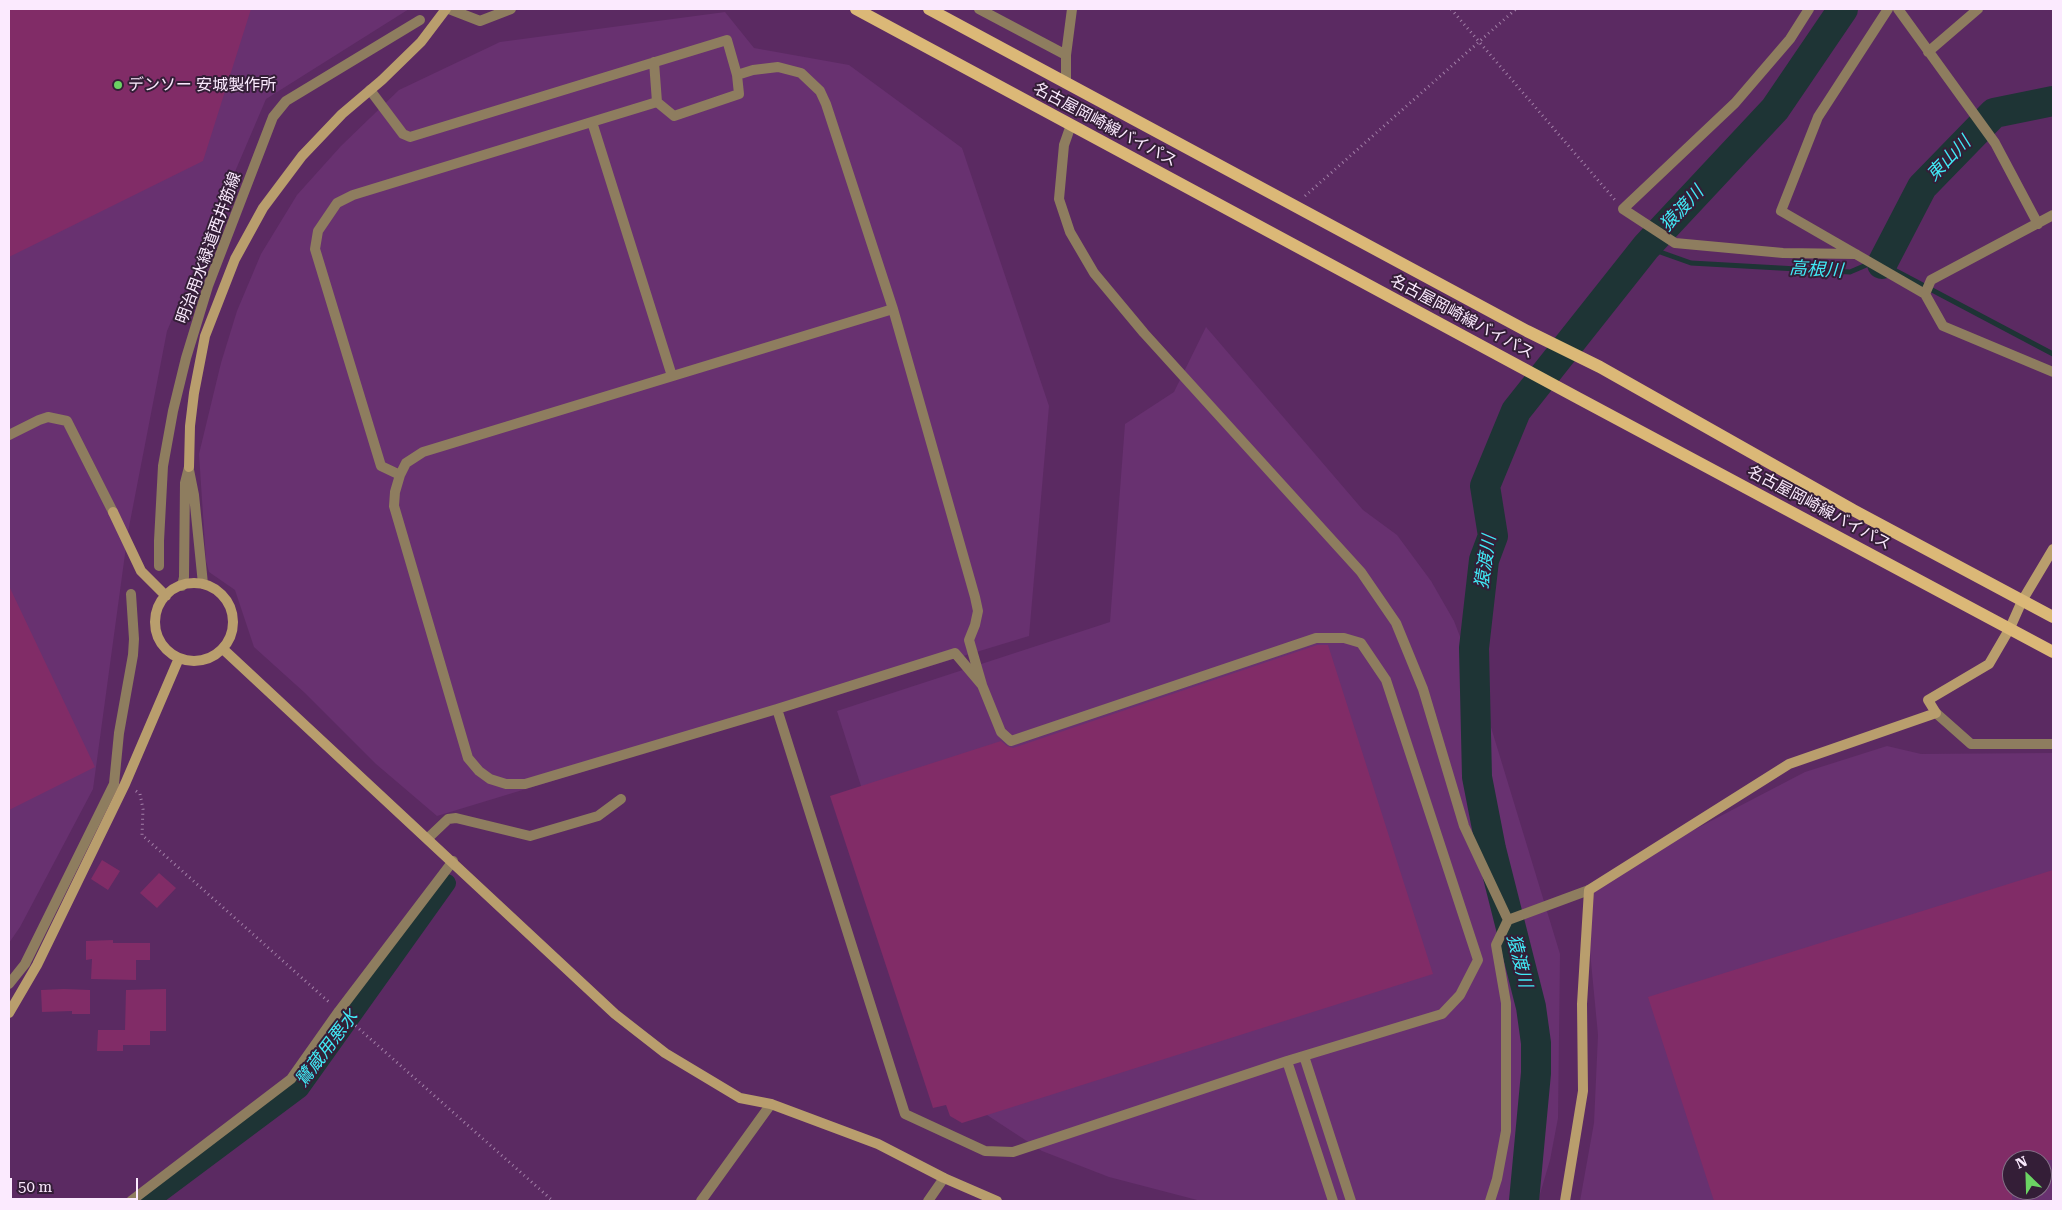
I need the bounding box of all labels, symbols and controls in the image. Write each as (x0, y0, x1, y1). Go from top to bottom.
place label: デンソー 安城製作所 (128, 75, 276, 95)
marker: デンソー 安城製作所 (112, 79, 124, 91)
street label: 名古屋岡崎線バイパス (1030, 79, 1180, 171)
water label: 東山川 (1922, 132, 1976, 186)
street label: 明治用水緑道西井筋線 (173, 170, 245, 326)
water label: 猿渡川 (1656, 182, 1708, 236)
water label: 高根川 (1788, 258, 1844, 282)
street label: 名古屋岡崎線バイパス (1387, 271, 1537, 363)
street label: 名古屋岡崎線バイパス (1744, 462, 1894, 554)
water label: 猿渡川 (1471, 534, 1501, 590)
water label: 猿渡川 (1502, 932, 1536, 990)
water label: 鷺蔵用悪水 (291, 1007, 363, 1091)
north arrow (2002, 1150, 2052, 1200)
text: N (2013, 1153, 2029, 1172)
scale bar (12, 1168, 140, 1200)
text: 50 m (18, 1178, 52, 1196)

